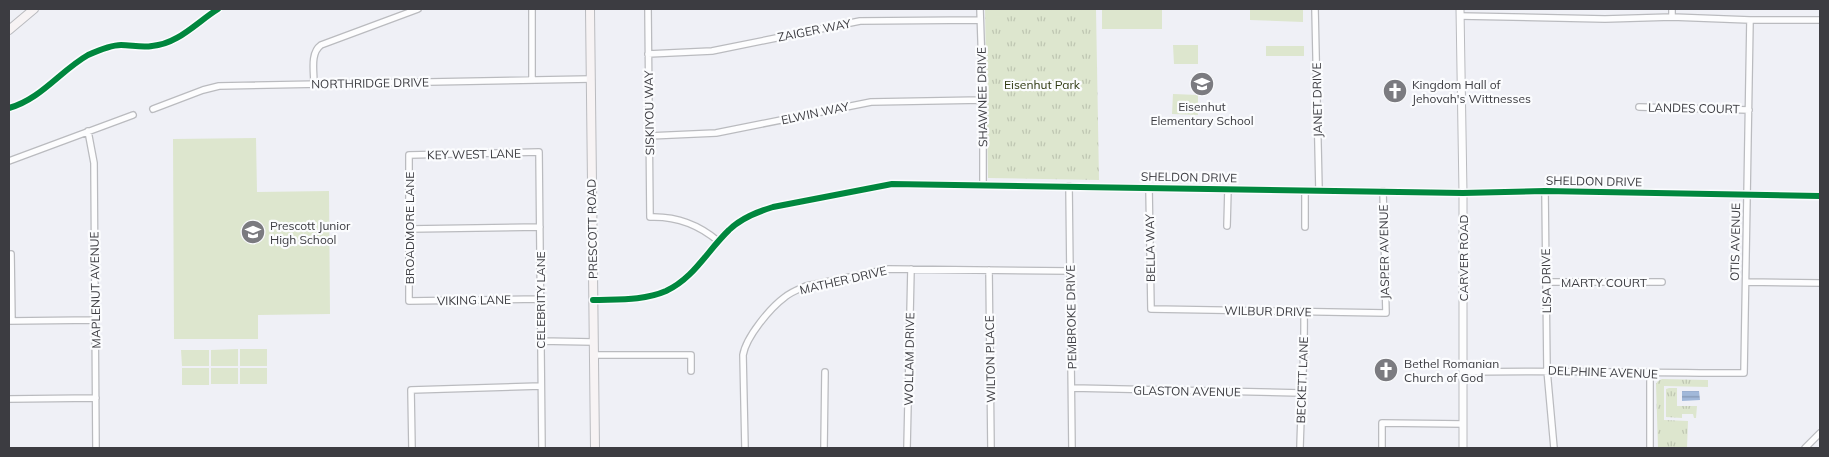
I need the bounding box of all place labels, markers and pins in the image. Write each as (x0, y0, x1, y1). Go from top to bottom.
school or university icon: Eisenhut Elementary School (1189, 71, 1215, 97)
place label: Kingdom Hall of Jehovah's Wittnesses (1412, 77, 1531, 106)
church icon: Kingdom Hall of Jehovah's Wittnesses (1382, 78, 1408, 104)
place label: Eisenhut Elementary School (1150, 99, 1254, 128)
place label: Prescott Junior High School (270, 218, 351, 247)
school or university icon: Prescott Junior High School (240, 219, 266, 245)
place label: Bethel Romanian Church of God (1404, 356, 1499, 385)
church icon: Bethel Romanian Church of God (1373, 357, 1399, 383)

